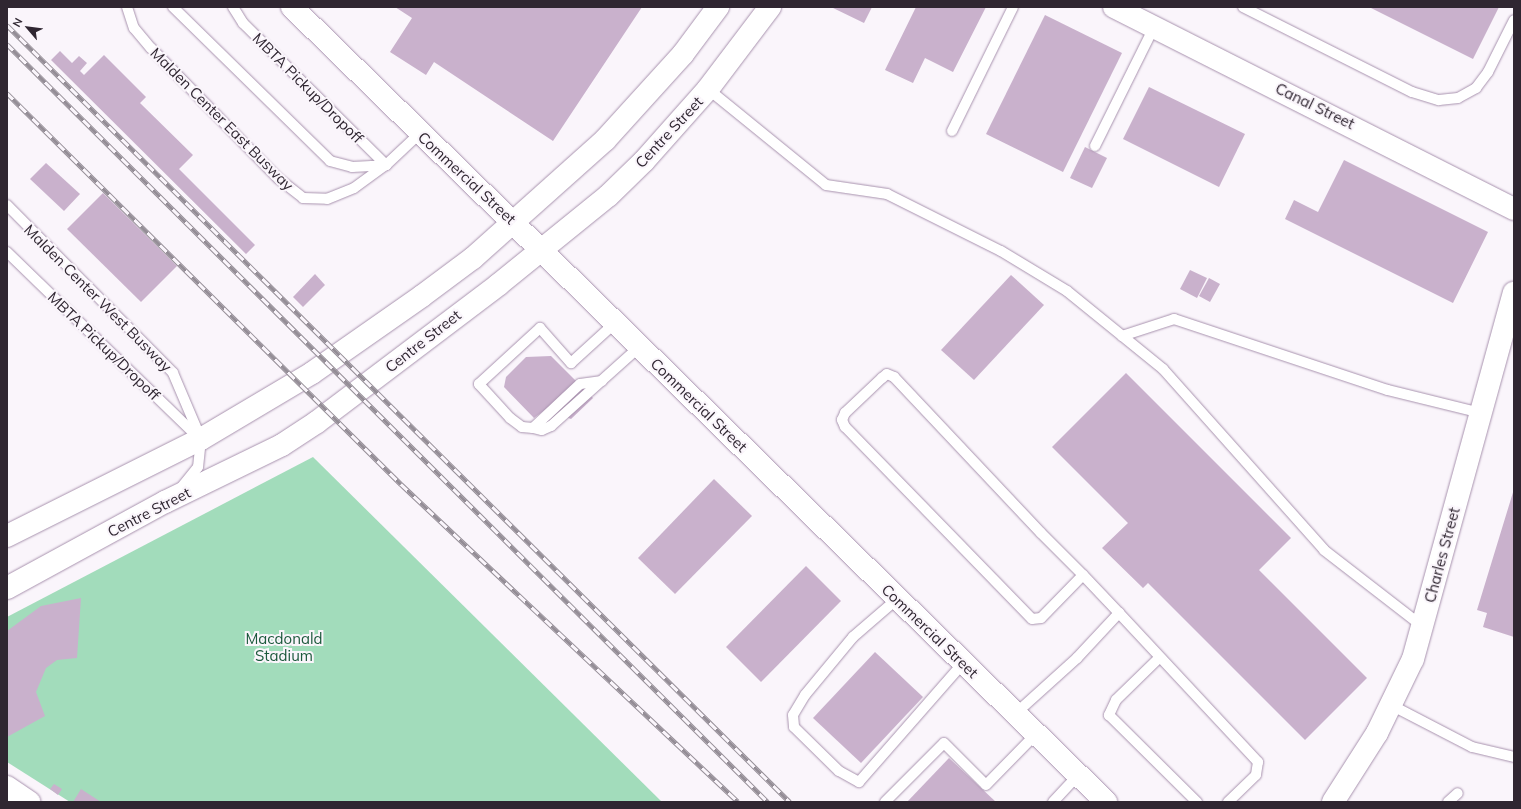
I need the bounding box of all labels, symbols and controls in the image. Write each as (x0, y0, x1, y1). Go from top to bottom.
north arrow (8, 8, 48, 48)
text: N (9, 15, 26, 29)
street label: MBTA Pickup/Dropoff (249, 29, 367, 147)
street label: Malden Center East Busway (147, 44, 297, 194)
street label: Canal Street (1273, 79, 1357, 133)
street label: Centre Street (631, 93, 707, 171)
street label: Commercial Street (414, 128, 520, 228)
street label: Malden Center West Busway (21, 221, 175, 375)
street label: MBTA Pickup/Dropoff (44, 288, 164, 404)
street label: Centre Street (382, 306, 464, 376)
street label: Commercial Street (647, 354, 751, 456)
street label: Centre Street (104, 483, 194, 541)
street label: Charles Street (1421, 505, 1463, 605)
street label: Commercial Street (878, 580, 982, 682)
park label: Macdonald Stadium (245, 629, 323, 664)

